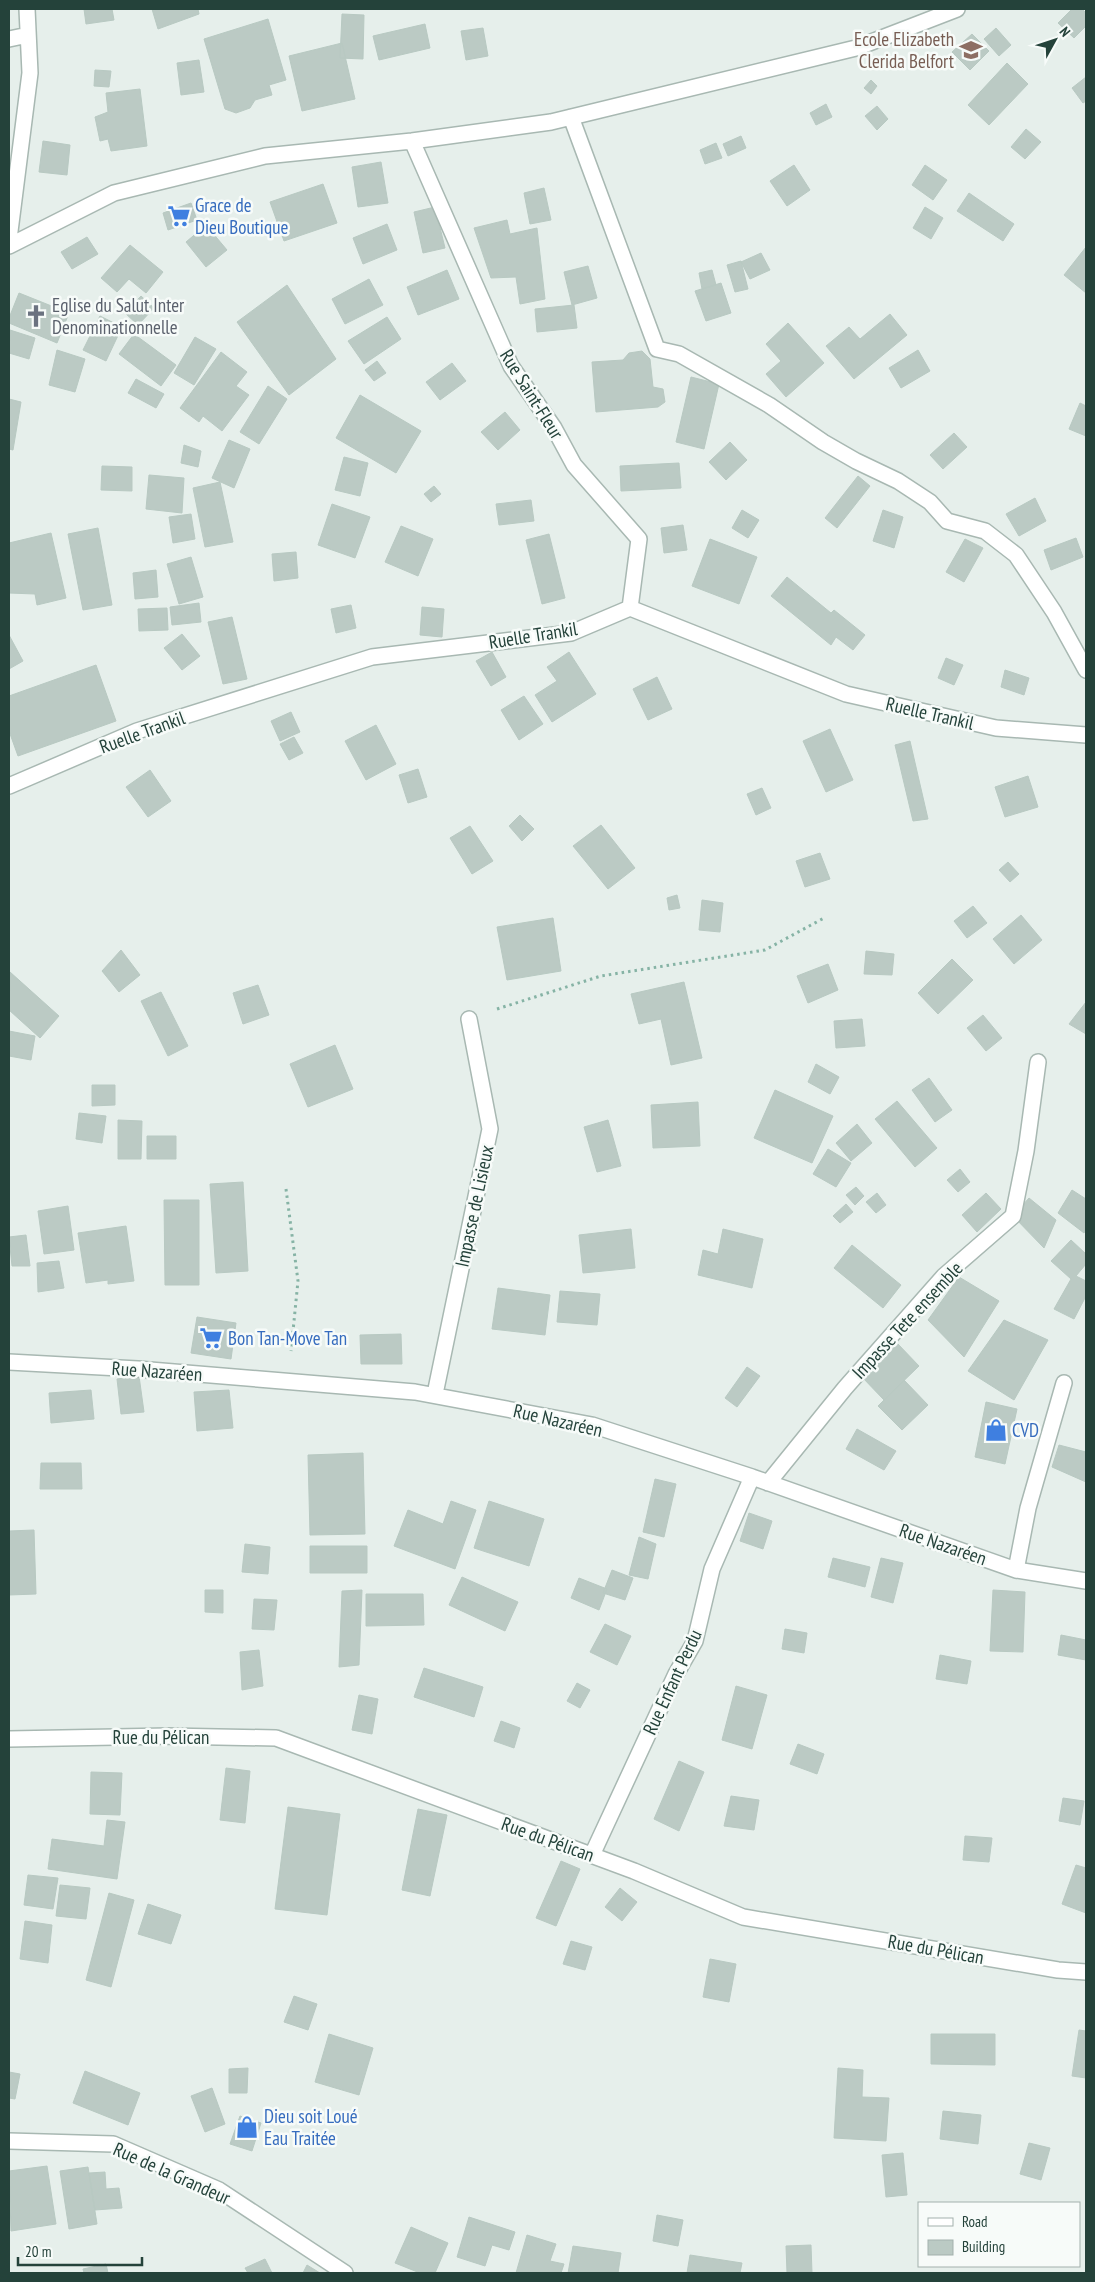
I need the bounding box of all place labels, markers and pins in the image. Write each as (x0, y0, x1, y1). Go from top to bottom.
place label: Ecole Elizabeth Clerida Belfort (854, 27, 955, 73)
school or university icon: Ecole Elizabeth Clerida Belfort (958, 37, 984, 63)
place label: Grace de Dieu Boutique (195, 193, 288, 239)
supermarket icon: Grace de Dieu Boutique (166, 203, 192, 229)
place label: Eglise du Salut Inter Denominationnelle (52, 293, 185, 339)
church icon: Eglise du Salut Inter Denominationnelle (23, 303, 49, 329)
supermarket icon: Bon Tan-Move Tan (198, 1325, 224, 1351)
place label: Bon Tan-Move Tan (228, 1326, 347, 1350)
shop icon: CVD (983, 1417, 1009, 1443)
place label: CVD (1012, 1418, 1039, 1442)
place label: Dieu soit Loué Eau Traitée (264, 2104, 358, 2150)
shop icon: Dieu soit Loué Eau Traitée (234, 2114, 260, 2140)

